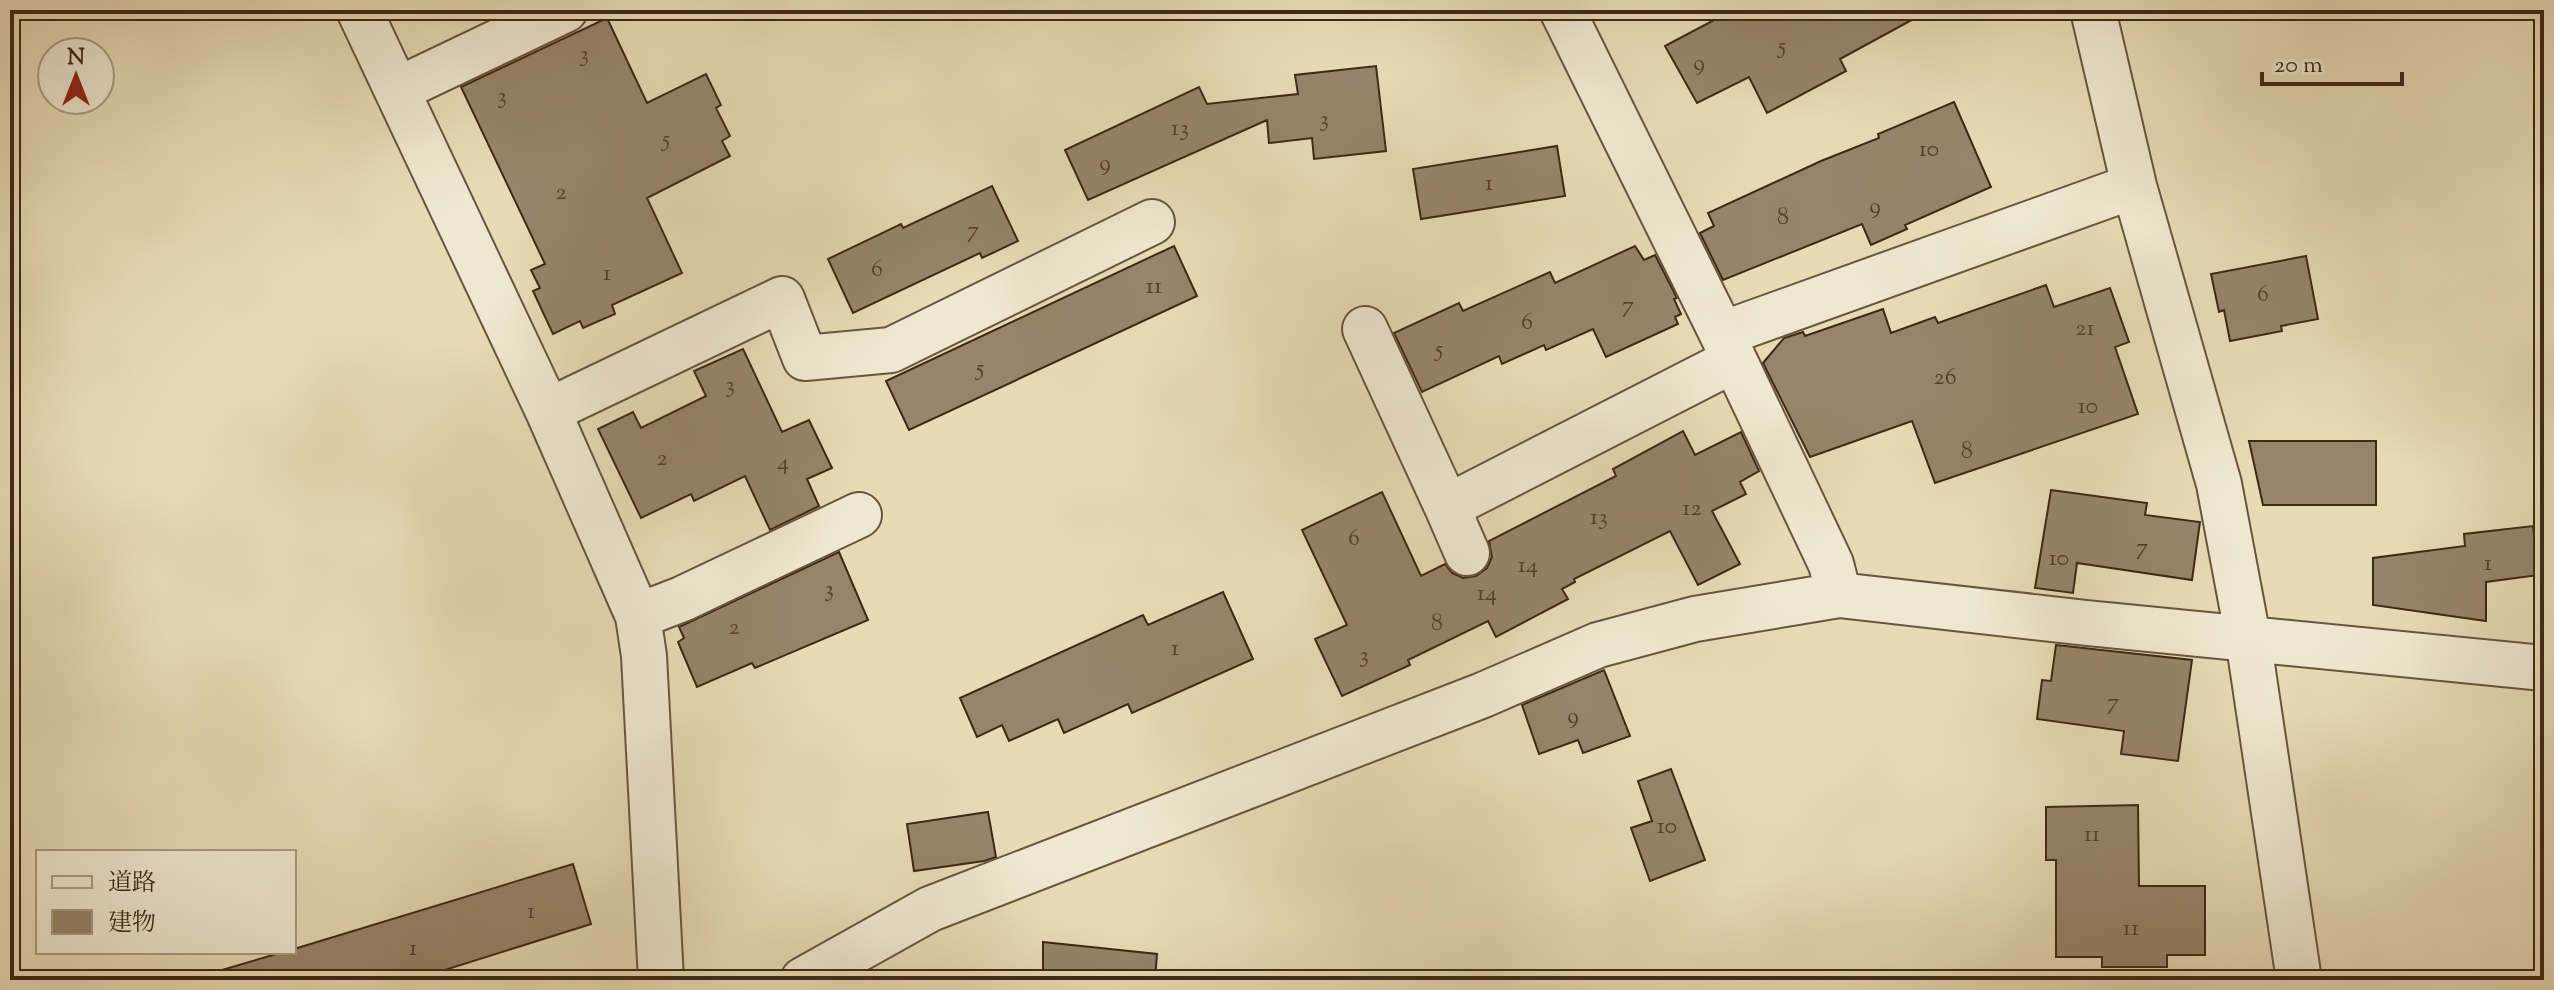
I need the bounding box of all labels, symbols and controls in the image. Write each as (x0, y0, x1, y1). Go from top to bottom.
house number: 5 (1776, 30, 1786, 64)
north arrow (36, 36, 116, 116)
scale bar (2262, 36, 2402, 86)
house number: 3 (579, 38, 589, 72)
text: N (67, 43, 85, 75)
house number: 9 (1693, 47, 1705, 81)
text: 20 m (2274, 49, 2323, 83)
house number: 3 (497, 80, 507, 114)
house number: 3 (1319, 103, 1329, 137)
house number: 13 (1171, 112, 1189, 146)
house number: 5 (660, 123, 670, 157)
house number: 10 (1919, 133, 1939, 167)
house number: 9 (1099, 147, 1111, 181)
house number: 1 (1485, 167, 1493, 201)
house number: 2 (555, 176, 567, 210)
house number: 9 (1869, 190, 1881, 224)
house number: 8 (1777, 201, 1789, 235)
house number: 7 (967, 214, 979, 248)
house number: 6 (871, 253, 883, 287)
house number: 1 (603, 257, 611, 291)
house number: 11 (1146, 270, 1162, 304)
house number: 6 (2257, 278, 2269, 312)
house number: 7 (1622, 289, 1634, 323)
house number: 6 (1521, 306, 1533, 340)
house number: 21 (2075, 312, 2095, 346)
house number: 5 (1433, 333, 1443, 367)
house number: 5 (974, 352, 984, 386)
house number: 26 (1933, 361, 1957, 395)
house number: 3 (725, 369, 735, 403)
house number: 10 (2078, 390, 2098, 424)
house number: 8 (1961, 435, 1973, 469)
house number: 2 (656, 442, 668, 476)
house number: 4 (777, 446, 789, 480)
house number: 12 (1682, 492, 1702, 526)
house number: 13 (1590, 501, 1608, 535)
house number: 6 (1348, 522, 1360, 556)
house number: 7 (2136, 531, 2148, 565)
house number: 10 (2049, 542, 2069, 576)
house number: 1 (2484, 547, 2492, 581)
house number: 14 (1518, 549, 1538, 583)
house number: 3 (824, 573, 834, 607)
house number: 14 (1477, 577, 1497, 611)
house number: 8 (1431, 607, 1443, 641)
house number: 2 (728, 611, 740, 645)
house number: 1 (1171, 632, 1179, 666)
house number: 3 (1359, 639, 1369, 673)
house number: 7 (2107, 686, 2119, 720)
house number: 9 (1567, 700, 1579, 734)
house number: 10 (1657, 810, 1677, 844)
house number: 11 (2084, 818, 2100, 852)
legend (36, 850, 296, 954)
text: 道路 (108, 867, 156, 901)
house number: 1 (527, 895, 535, 929)
text: 建物 (108, 907, 156, 941)
house number: 11 (2123, 912, 2139, 946)
house number: 1 (409, 932, 417, 966)

